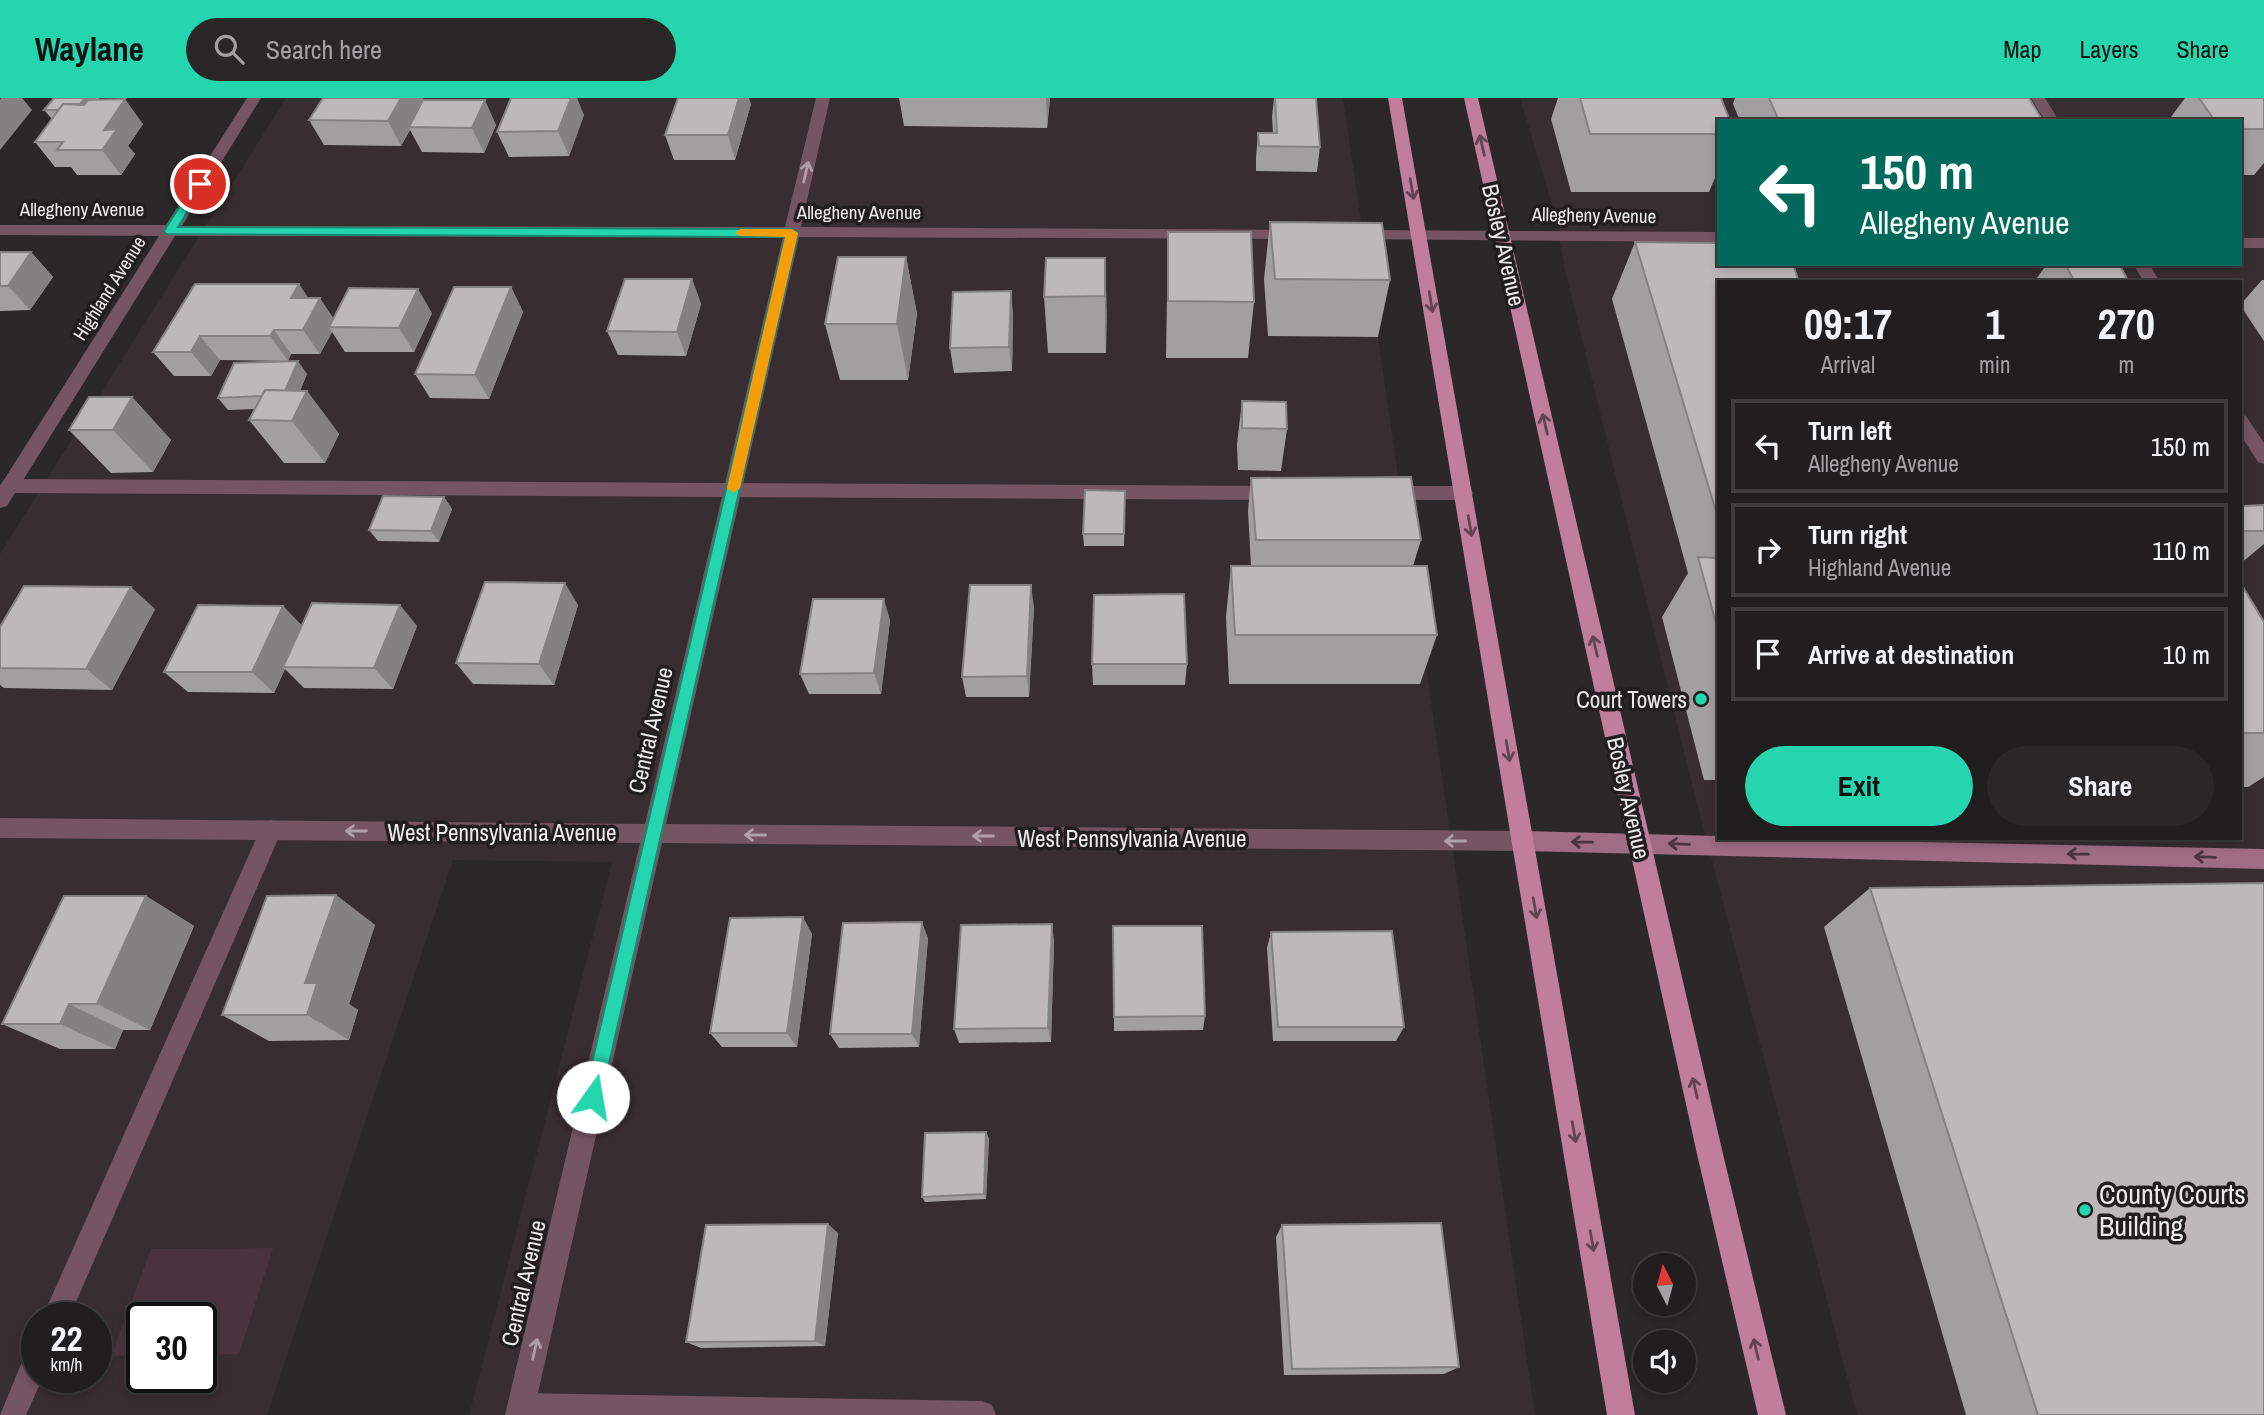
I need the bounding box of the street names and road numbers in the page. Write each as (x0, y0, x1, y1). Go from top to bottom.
street label: Bosley Avenue (1475, 181, 1533, 309)
street label: Allegheny Avenue (19, 196, 144, 222)
street label: Allegheny Avenue (796, 199, 921, 225)
street label: Allegheny Avenue (1531, 201, 1656, 229)
street label: Highland Avenue (67, 231, 151, 345)
street label: Central Avenue (620, 664, 680, 796)
street label: Bosley Avenue (1600, 734, 1658, 862)
street label: West Pennsylvania Avenue (388, 817, 616, 848)
street label: West Pennsylvania Avenue (1018, 823, 1246, 854)
street label: Central Avenue (493, 1217, 553, 1349)

